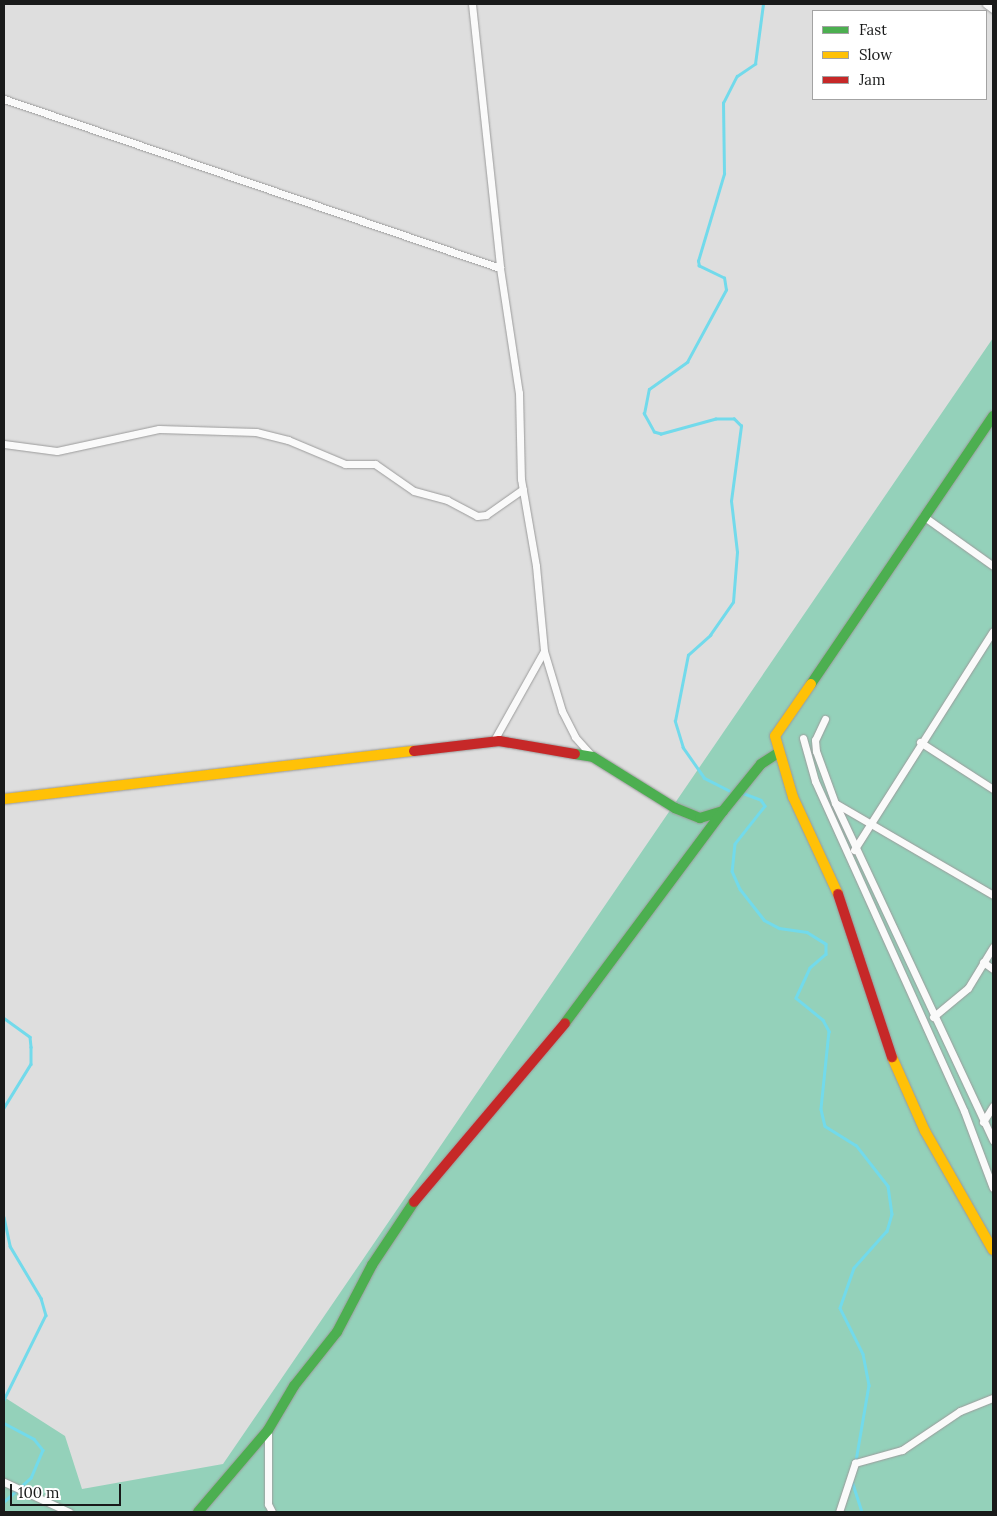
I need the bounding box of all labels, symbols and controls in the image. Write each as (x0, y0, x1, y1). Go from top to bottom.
legend (812, 10, 987, 100)
text: Fast (859, 20, 887, 39)
text: Slow (859, 45, 892, 64)
text: Jam (859, 70, 886, 89)
scale bar (12, 1474, 124, 1506)
text: 100 m (18, 1483, 59, 1502)

